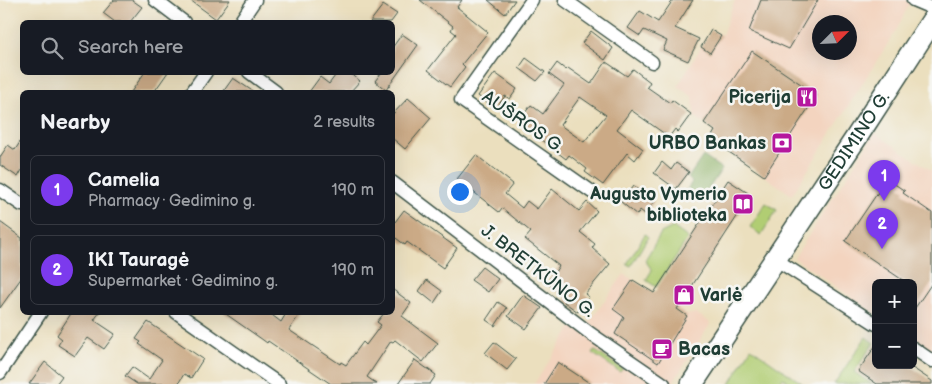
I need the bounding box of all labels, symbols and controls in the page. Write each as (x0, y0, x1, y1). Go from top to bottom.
north arrow (812, 15, 857, 60)
search box (20, 20, 395, 75)
icon: search (38, 34, 66, 62)
text: Search here (78, 36, 183, 59)
street label: AUŠROS G. (478, 85, 568, 158)
restaurant icon: Picerija (795, 85, 819, 109)
place label: Picerija (728, 87, 791, 108)
street label: GEDIMINO G. (814, 87, 894, 194)
text: Nearby (40, 110, 110, 135)
text: 2 results (313, 113, 375, 132)
bank icon: URBO Bankas (770, 131, 794, 155)
place label: URBO Bankas (649, 133, 766, 154)
pin: 1 (868, 160, 900, 201)
text: Camelia (88, 169, 160, 192)
your location (447, 179, 473, 205)
text: 1 (54, 181, 60, 200)
text: 190 m (332, 181, 374, 200)
place label: Augusto Vymerio biblioteka (589, 184, 727, 226)
text: Pharmacy · Gedimino g. (88, 192, 255, 211)
library icon: Augusto Vymerio biblioteka (731, 192, 755, 216)
pin: 2 (866, 208, 898, 249)
street label: J. BRETKŪNO G. (477, 220, 599, 322)
text: IKI Tauragė (88, 249, 189, 272)
text: 2 (52, 261, 62, 280)
text: 190 m (332, 261, 374, 280)
text: Supermarket · Gedimino g. (88, 272, 278, 291)
map controls (872, 279, 917, 369)
button: + (872, 279, 917, 324)
shop icon: Varlė (672, 283, 696, 307)
place label: Varlė (700, 285, 743, 306)
button: − (872, 324, 917, 369)
cafe icon: Bacas (650, 337, 674, 361)
place label: Bacas (678, 339, 730, 360)

